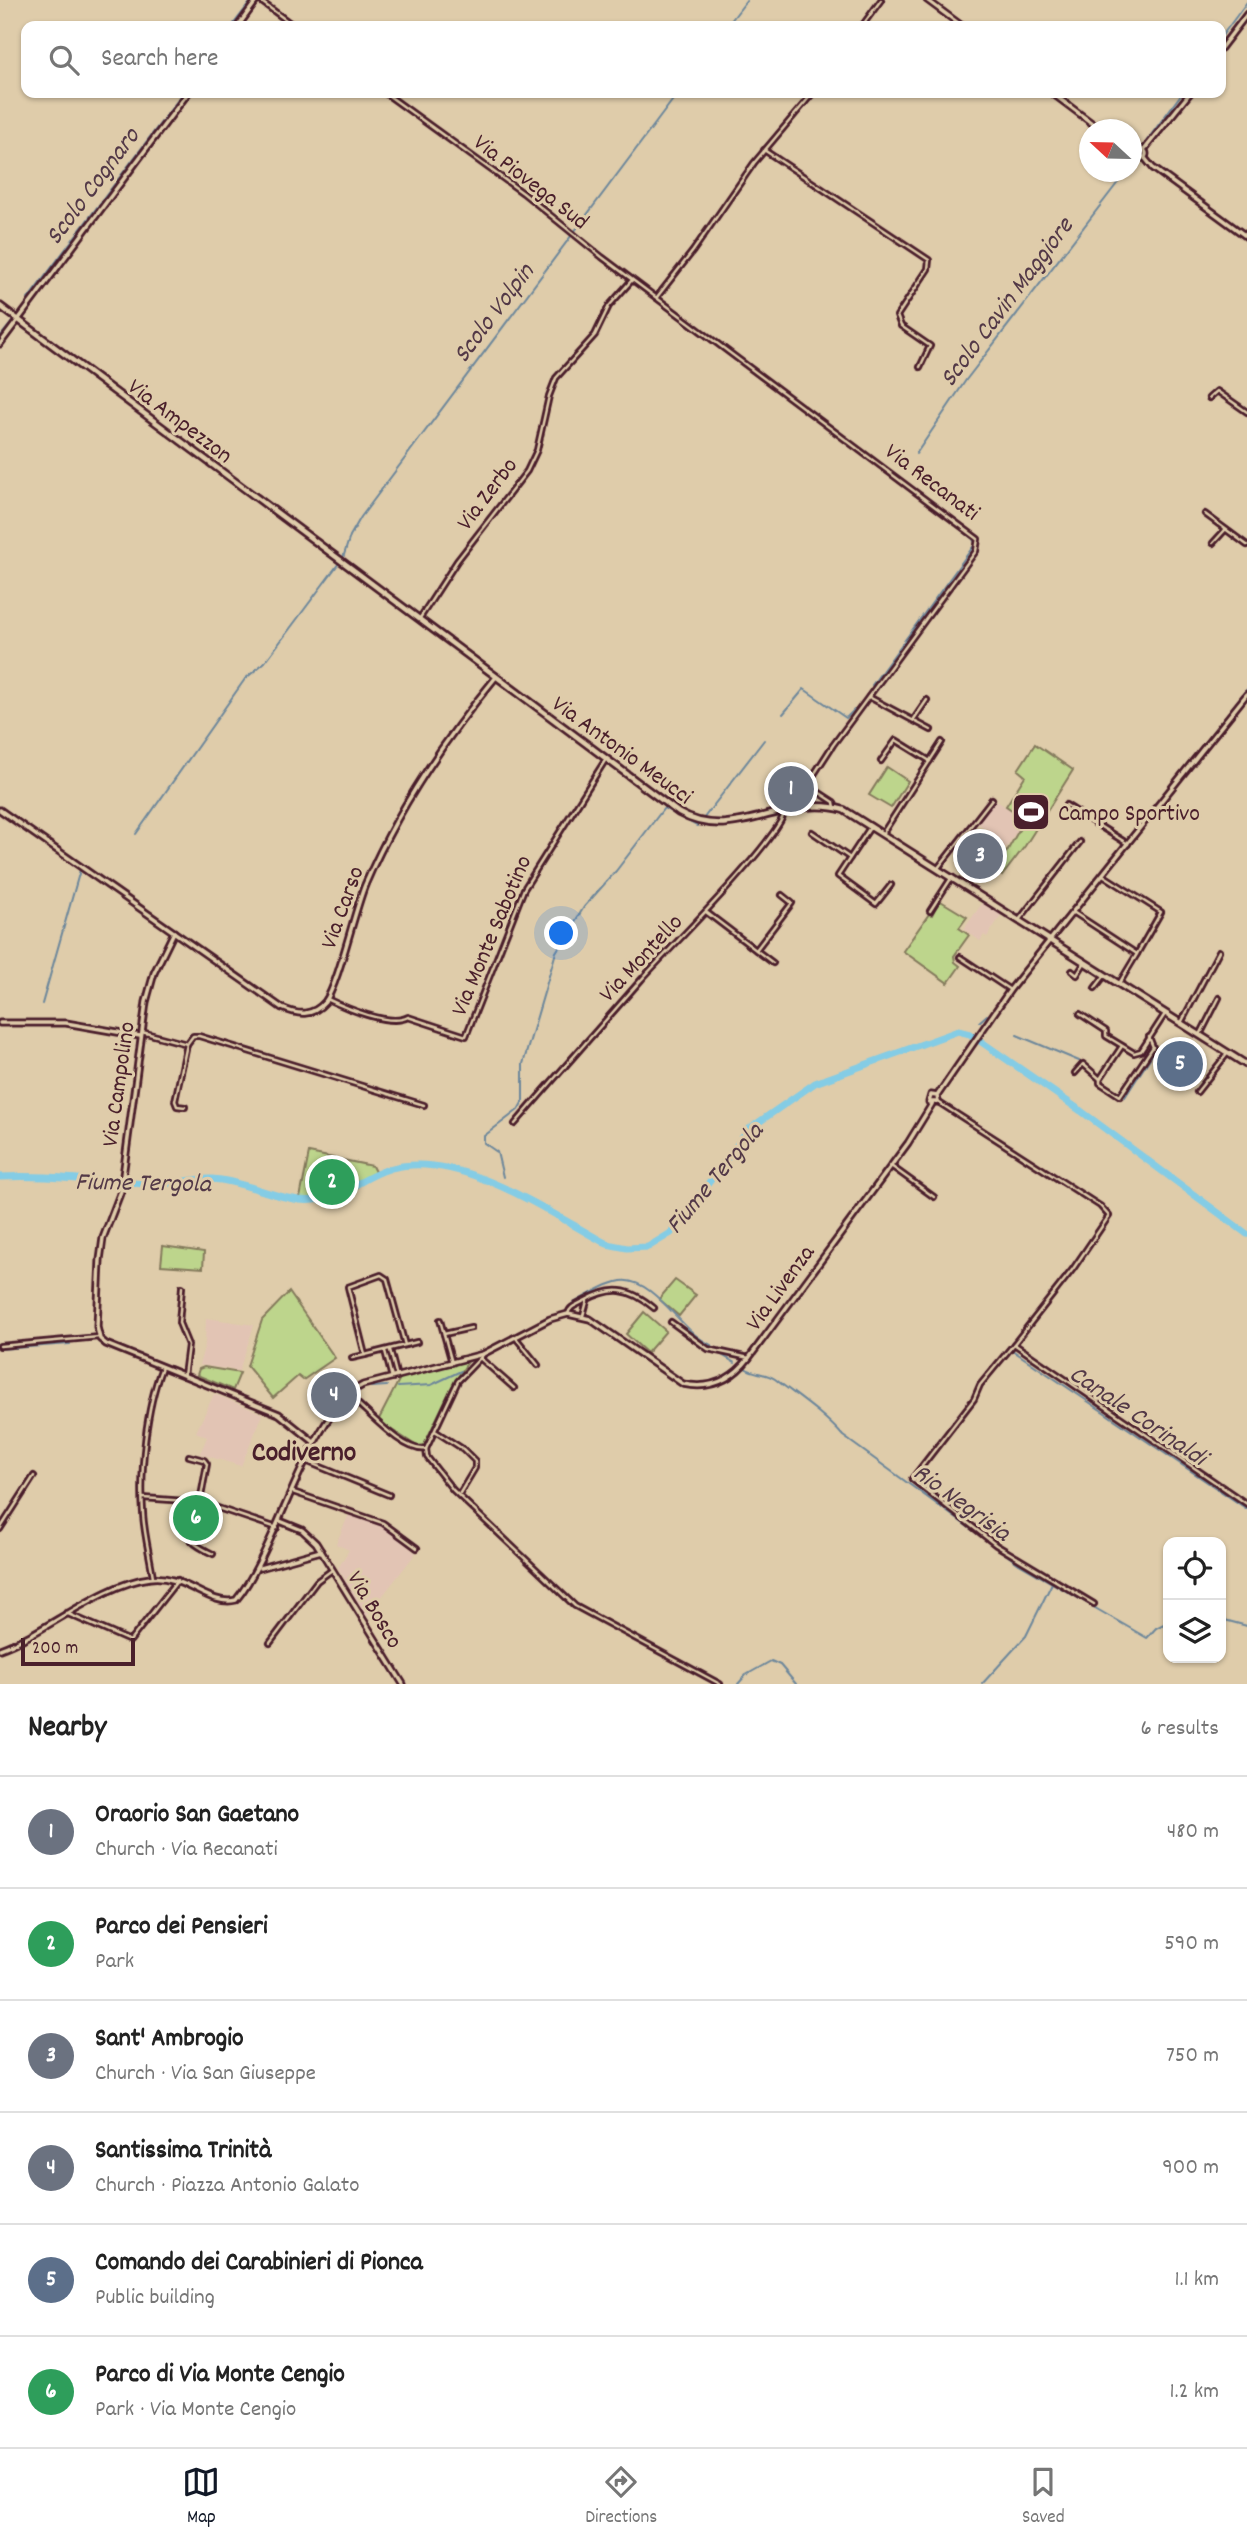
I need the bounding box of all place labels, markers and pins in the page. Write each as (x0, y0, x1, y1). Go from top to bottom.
pin: 1 (768, 763, 814, 815)
sports icon: Campo Sportivo (1010, 791, 1052, 833)
place label: Campo Sportivo (1058, 798, 1200, 832)
pin: 3 (957, 830, 1003, 882)
pin: 5 (1157, 1038, 1203, 1090)
pin: 2 (309, 1156, 355, 1208)
pin: 4 (311, 1369, 357, 1421)
pin: 6 (173, 1492, 219, 1544)

